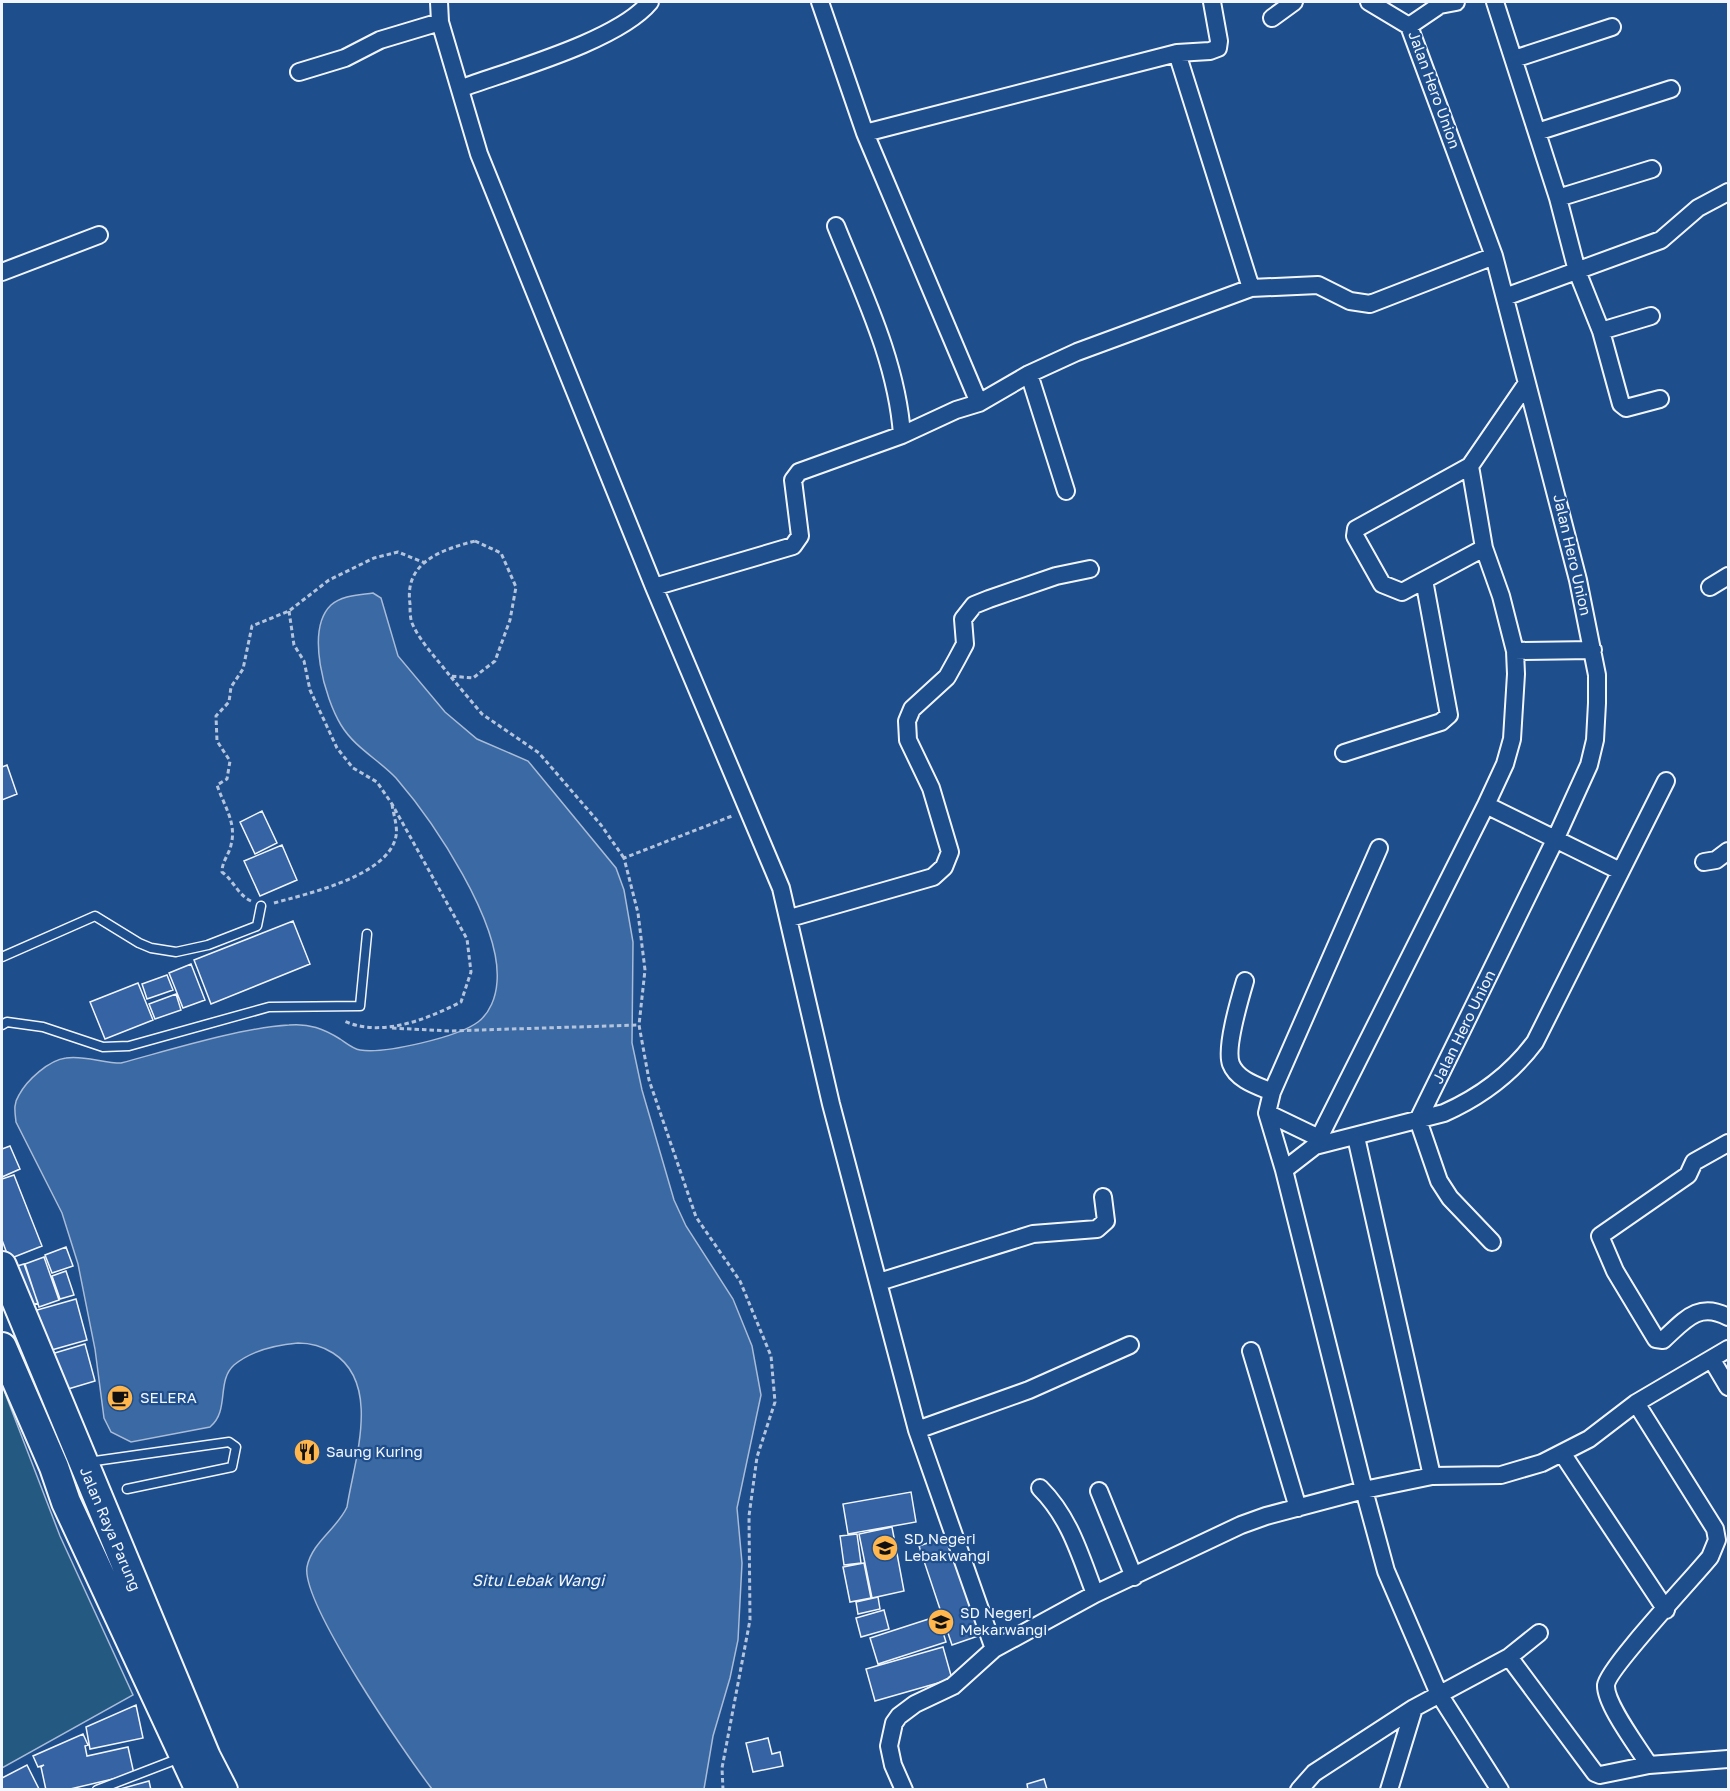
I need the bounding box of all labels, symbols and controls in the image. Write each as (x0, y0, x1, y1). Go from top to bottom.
street label: Jalan Hero Union (1405, 28, 1465, 151)
street label: Jalan Hero Union (1550, 492, 1596, 617)
street label: Jalan Hero Union (1428, 967, 1498, 1086)
cafe icon: SELERA (105, 1383, 135, 1413)
place label: SELERA (140, 1388, 197, 1406)
restaurant icon: Saung Kuring (292, 1437, 322, 1467)
place label: Saung Kuring (326, 1442, 423, 1460)
street label: Jalan Raya Parung (77, 1464, 145, 1593)
place label: SD Negeri Lebakwangi (904, 1529, 990, 1564)
school or university icon: SD Negeri Lebakwangi (870, 1533, 900, 1563)
water label: Situ Lebak Wangi (472, 1570, 606, 1590)
place label: SD Negeri Mekarwangi (960, 1603, 1047, 1638)
school or university icon: SD Negeri Mekarwangi (926, 1607, 956, 1637)

